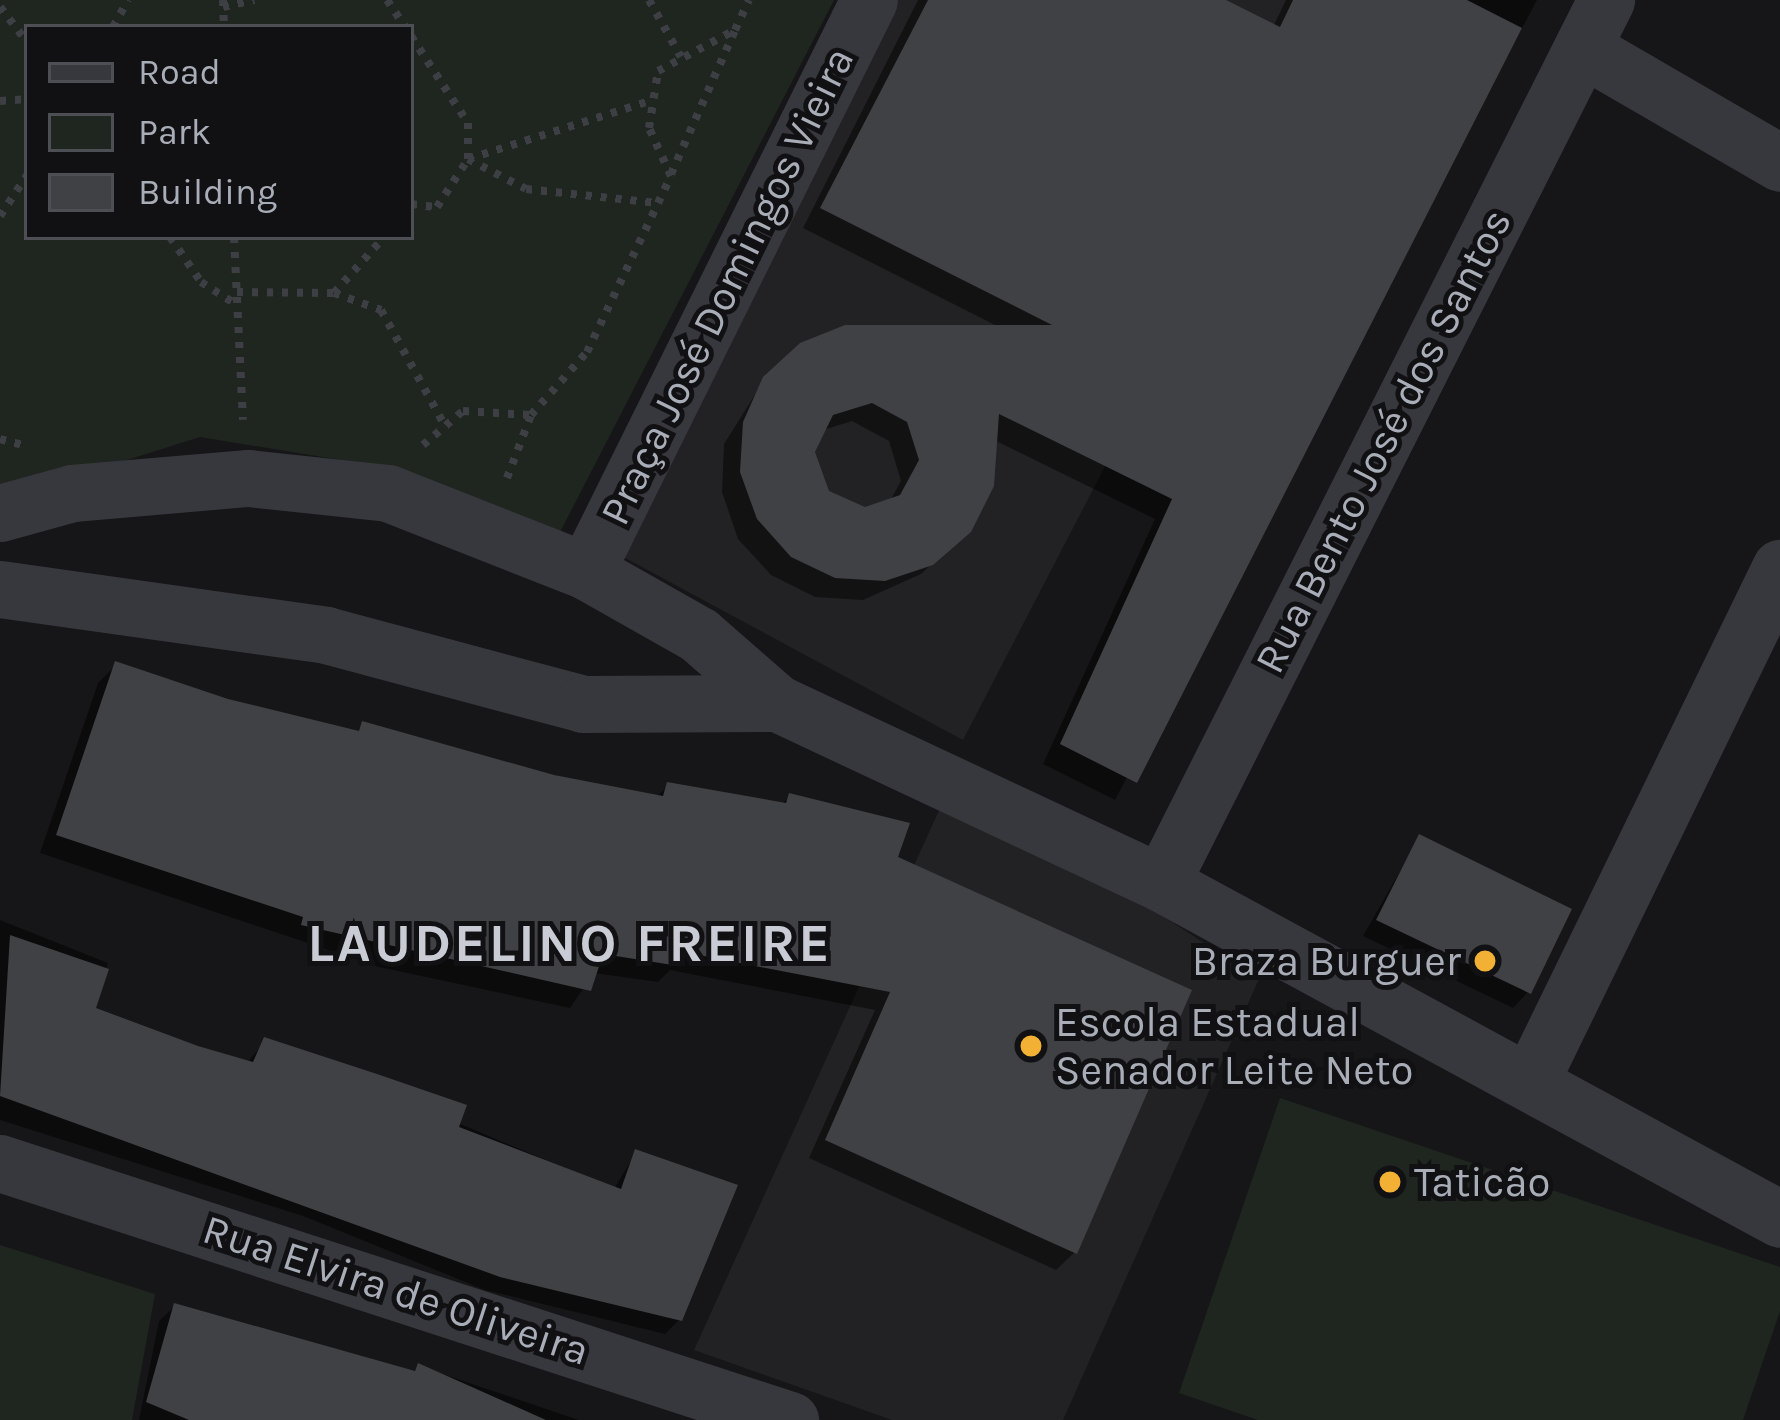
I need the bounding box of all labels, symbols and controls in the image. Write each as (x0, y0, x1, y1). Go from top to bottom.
legend (24, 24, 414, 240)
street label: Praça José Domingos Vieira (589, 39, 865, 533)
text: Road (138, 51, 221, 93)
text: Park (138, 111, 211, 153)
text: Building (138, 171, 277, 213)
street label: Rua Bento José dos Santos (1244, 201, 1522, 681)
district label: LAUDELINO FREIRE (307, 911, 833, 975)
place label: Braza Burguer (1192, 936, 1461, 986)
marker: Braza Burguer (1472, 948, 1498, 974)
place label: Escola Estadual Senador Leite Neto (1055, 997, 1414, 1096)
marker: Escola Estadual Senador Leite Neto (1018, 1033, 1044, 1059)
place label: Taticão (1414, 1157, 1551, 1207)
marker: Taticão (1377, 1169, 1403, 1195)
street label: Rua Elvira de Oliveira (197, 1204, 595, 1376)

